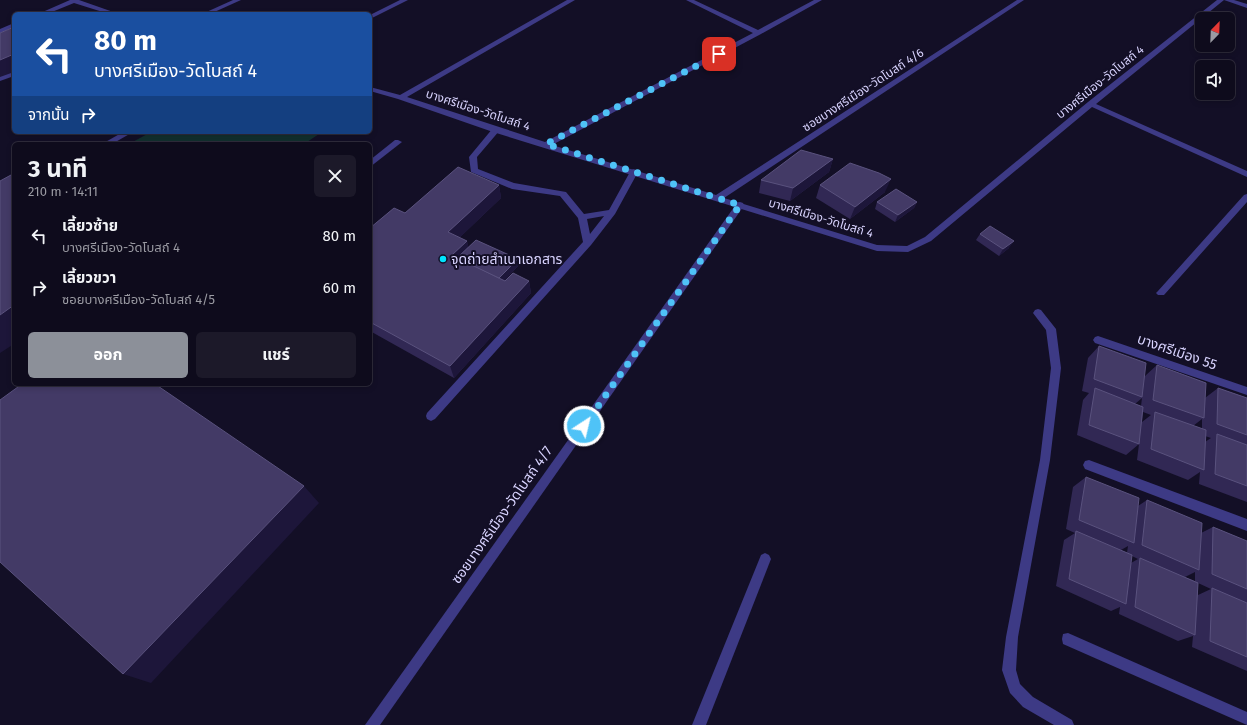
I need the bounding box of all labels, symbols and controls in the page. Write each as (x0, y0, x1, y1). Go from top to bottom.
north arrow (1195, 12, 1235, 52)
map controls (1195, 12, 1235, 100)
text: 80 m (94, 24, 157, 57)
icon: left (28, 28, 80, 80)
pin (702, 37, 736, 71)
street label: บางศรีเมือง-วัดโบสถ์ 4 (1053, 42, 1147, 122)
icon: arrive (708, 43, 730, 65)
street label: ซอยบางศรีเมือง-วัดโบสถ์ 4/6 (800, 46, 926, 134)
text: บางศรีเมือง-วัดโบสถ์ 4 (94, 60, 257, 82)
button: sound (1195, 60, 1235, 100)
street label: บางศรีเมือง-วัดโบสถ์ 4 (424, 87, 532, 134)
icon: right (77, 104, 99, 126)
text: จากนั้น (28, 106, 69, 124)
text: 3 นาที (28, 155, 88, 183)
button: close (314, 155, 356, 197)
text: 210 m · 14:11 (28, 184, 98, 199)
street label: บางศรีเมือง-วัดโบสถ์ 4 (767, 195, 876, 241)
text: เลี้ยวซ้าย (62, 217, 118, 235)
icon: left (28, 225, 50, 247)
text: 80 m (323, 227, 356, 245)
text: บางศรีเมือง-วัดโบสถ์ 4 (62, 240, 180, 255)
place label: จุดถ่ายสำเนาเอกสาร (451, 251, 563, 268)
marker: จุดถ่ายสำเนาเอกสาร (438, 254, 448, 264)
text: เลี้ยวขวา (62, 269, 116, 287)
icon: right (28, 277, 50, 299)
text: 60 m (323, 279, 356, 297)
text: ซอยบางศรีเมือง-วัดโบสถ์ 4/5 (62, 292, 215, 307)
street label: บางศรีเมือง 55 (1135, 330, 1219, 374)
button: ออก (28, 332, 188, 378)
button: แชร์ (196, 332, 356, 378)
position arrow (563, 405, 605, 447)
street label: ซอยบางศรีเมือง-วัดโบสถ์ 4/7 (448, 443, 556, 587)

